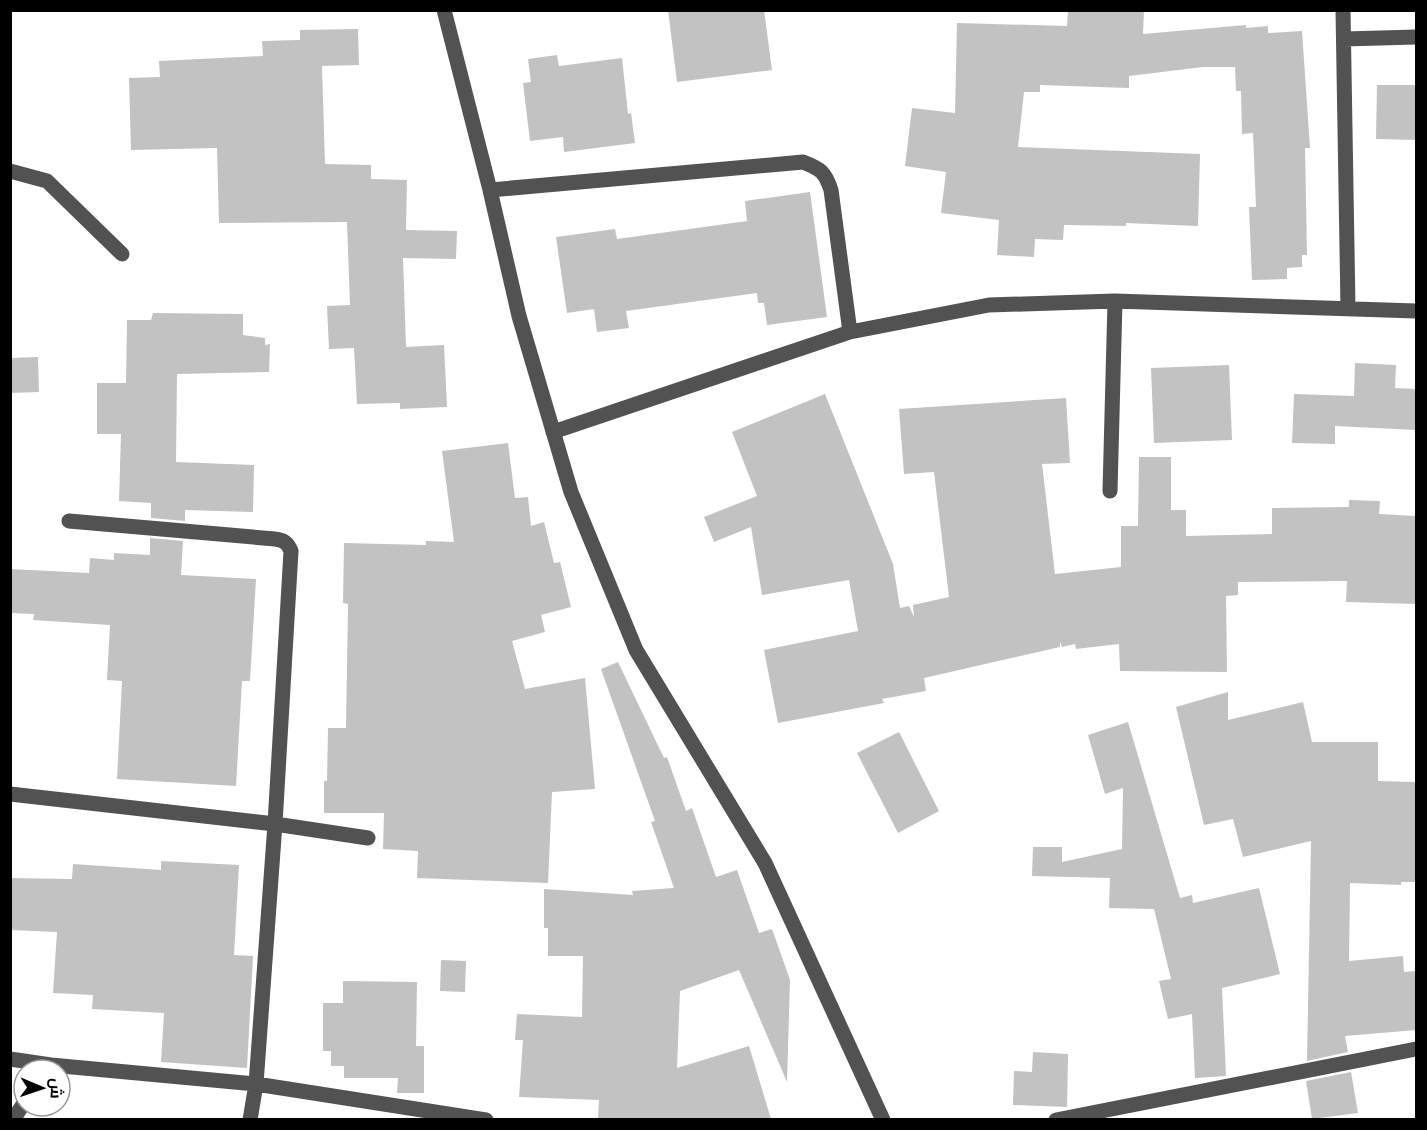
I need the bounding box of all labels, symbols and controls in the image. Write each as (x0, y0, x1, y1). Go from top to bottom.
north arrow (12, 1058, 72, 1118)
text: ش (45, 1078, 67, 1099)

